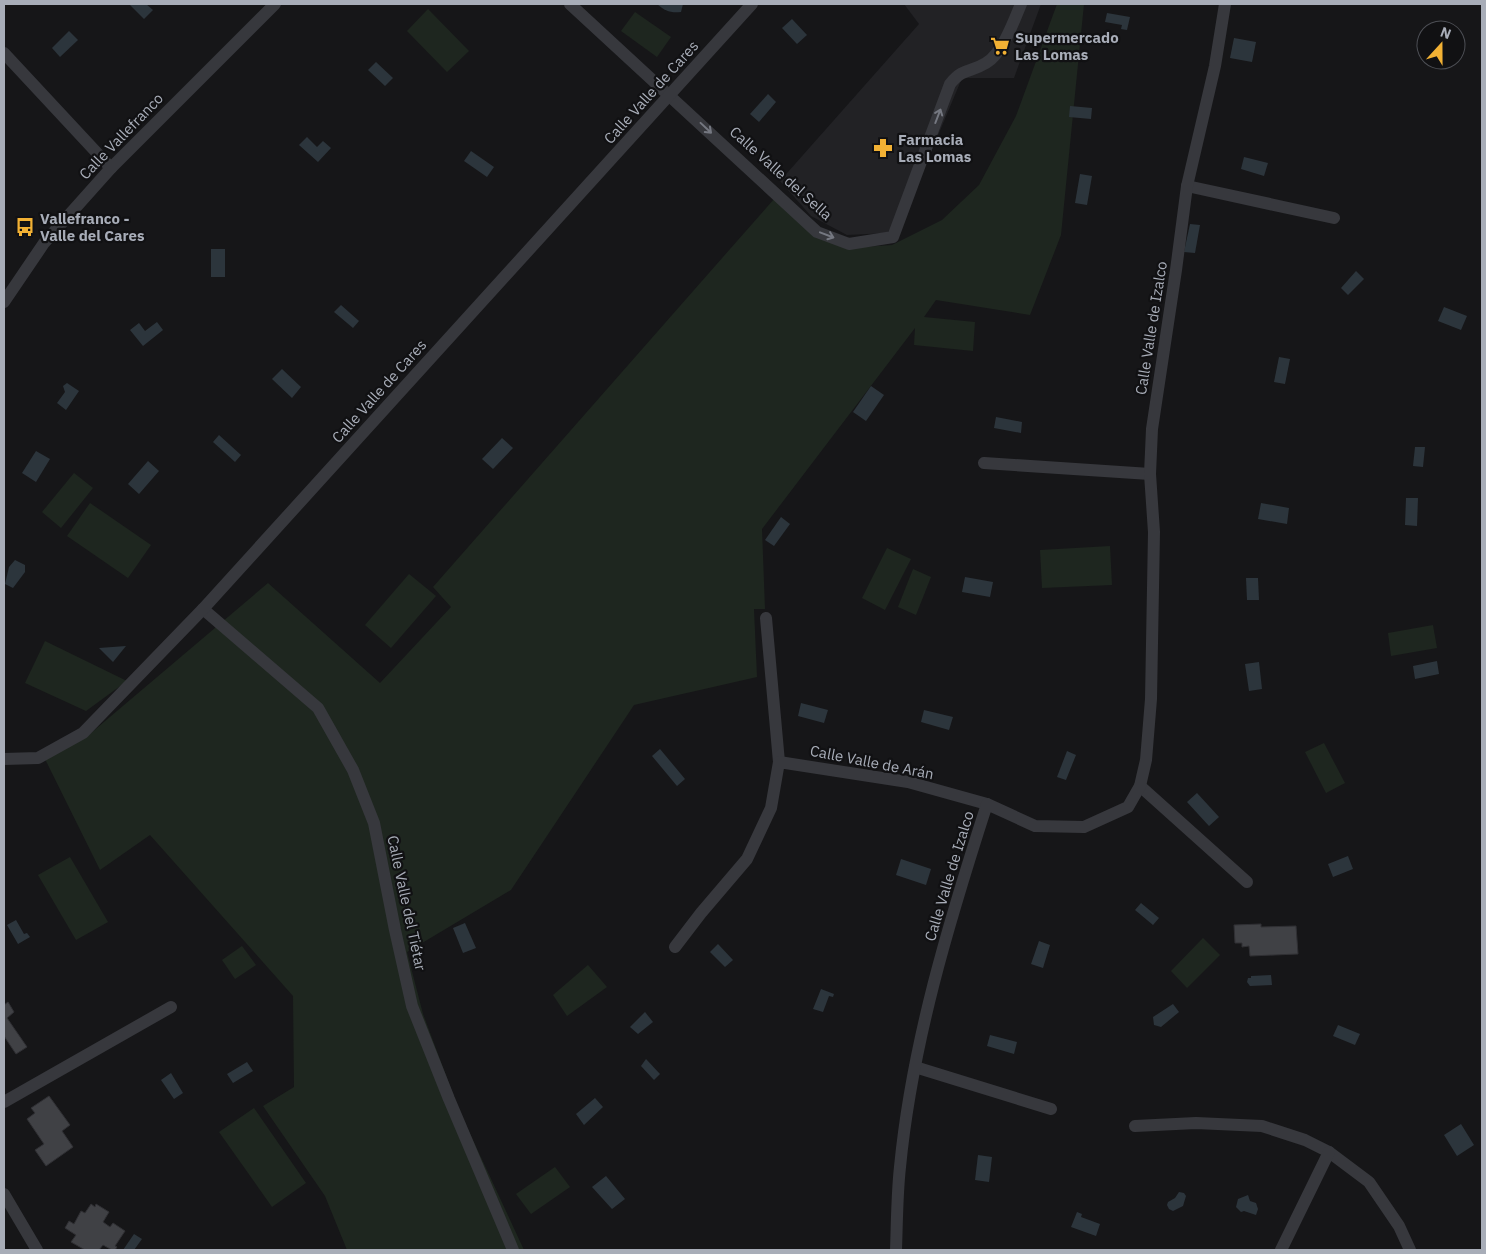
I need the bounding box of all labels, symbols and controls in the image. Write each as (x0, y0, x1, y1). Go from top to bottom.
north arrow (1416, 20, 1466, 70)
text: N (1438, 23, 1454, 43)
place label: Supermercado Las Lomas (1015, 28, 1119, 64)
supermarket icon: Supermercado Las Lomas (989, 35, 1011, 57)
street label: Calle Valle de Cares (600, 36, 702, 148)
street label: Calle Vallefranco (75, 89, 167, 183)
one-way arrow (934, 109, 943, 124)
one-way arrow (700, 122, 712, 134)
street label: Calle Valle del Sella (726, 122, 836, 224)
place label: Farmacia Las Lomas (898, 130, 972, 166)
pharmacy icon: Farmacia Las Lomas (872, 137, 894, 159)
place label: Vallefranco - Valle del Cares (40, 209, 145, 245)
bus stop icon: Vallefranco - Valle del Cares (14, 216, 36, 238)
one-way arrow (819, 231, 834, 241)
street label: Calle Valle de Izalco (1131, 260, 1171, 396)
street label: Calle Valle de Cares (328, 335, 430, 447)
street label: Calle Valle de Arán (808, 741, 936, 783)
street label: Calle Valle de Izalco (920, 809, 978, 943)
street label: Calle Valle del Tiétar (383, 834, 431, 973)

